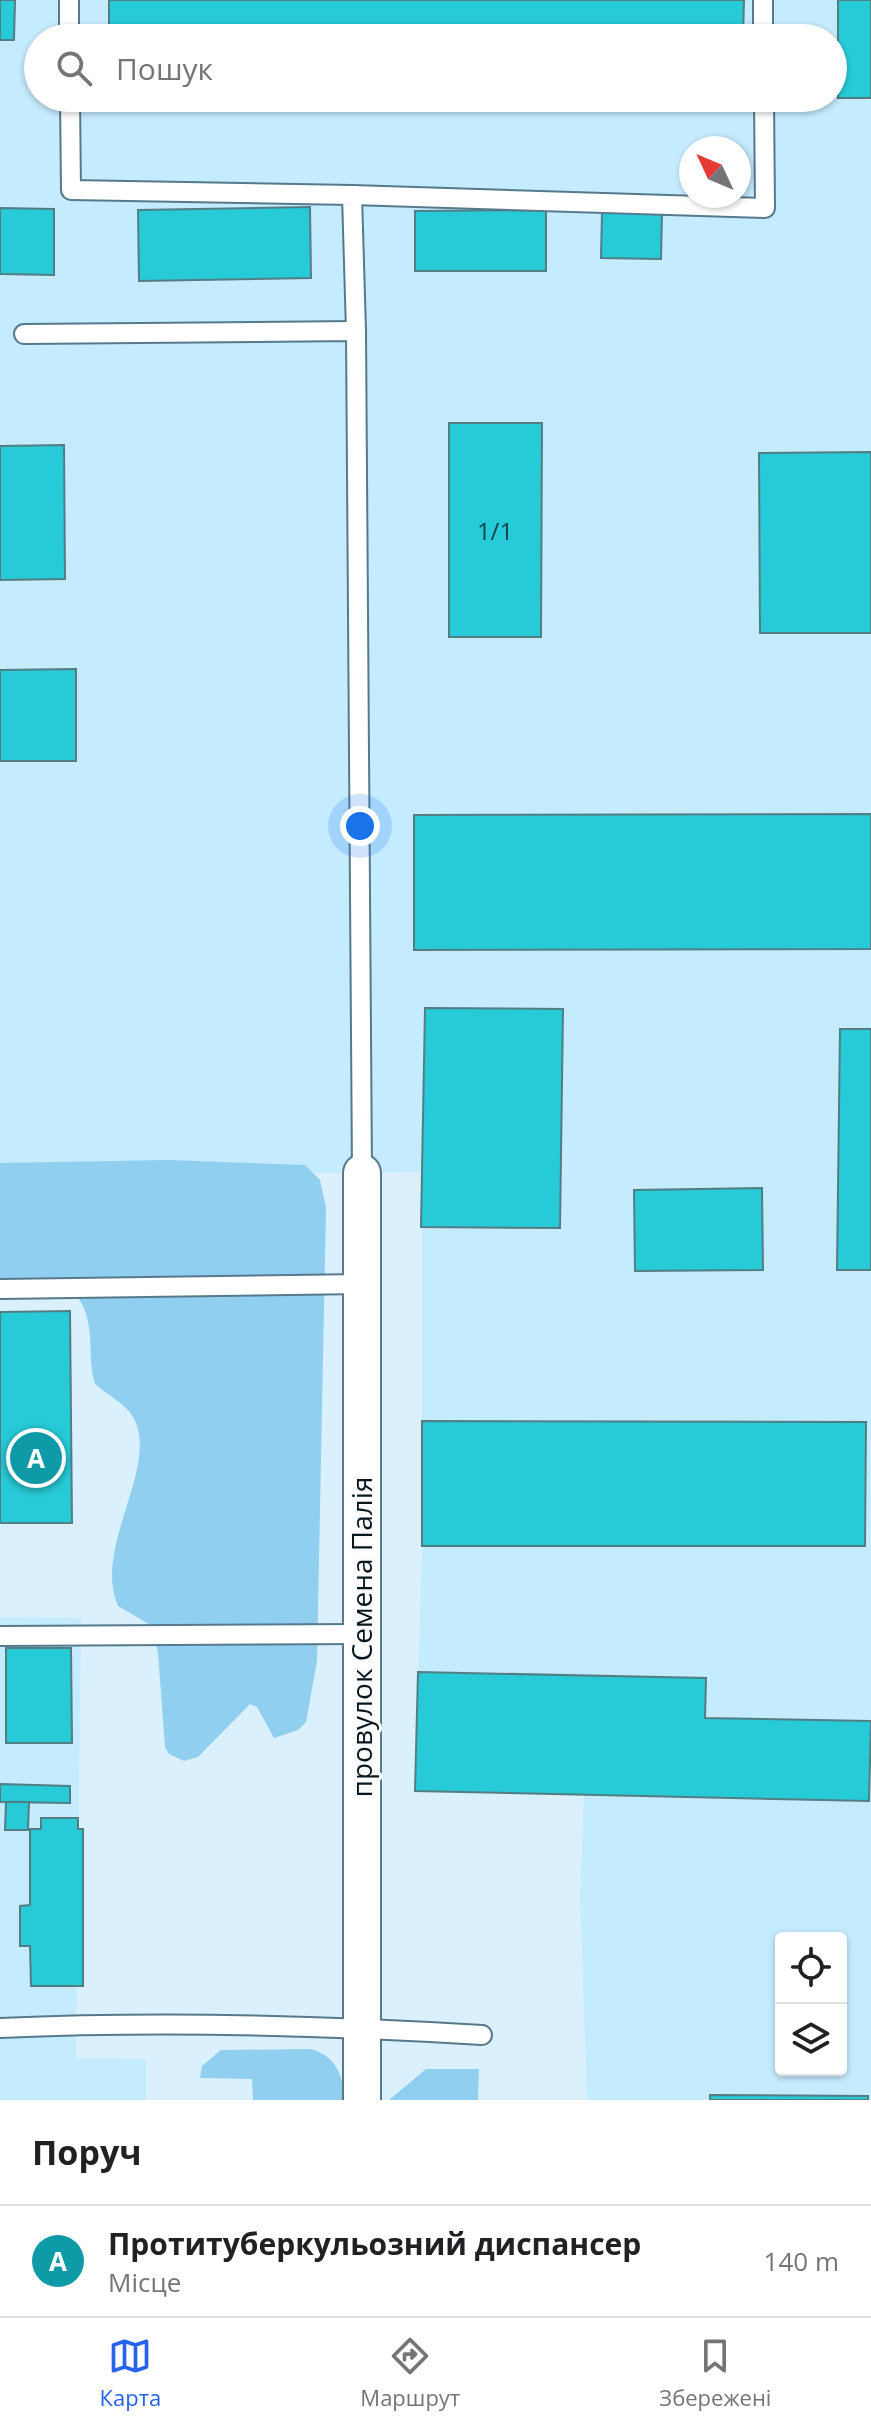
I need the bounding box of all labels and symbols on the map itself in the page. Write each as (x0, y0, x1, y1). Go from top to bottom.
north arrow (679, 136, 751, 208)
house number: 1/1 (477, 514, 513, 547)
your location (340, 806, 380, 846)
pin: A (10, 1428, 62, 1488)
street label: провулок Семена Палія (342, 1477, 380, 1797)

